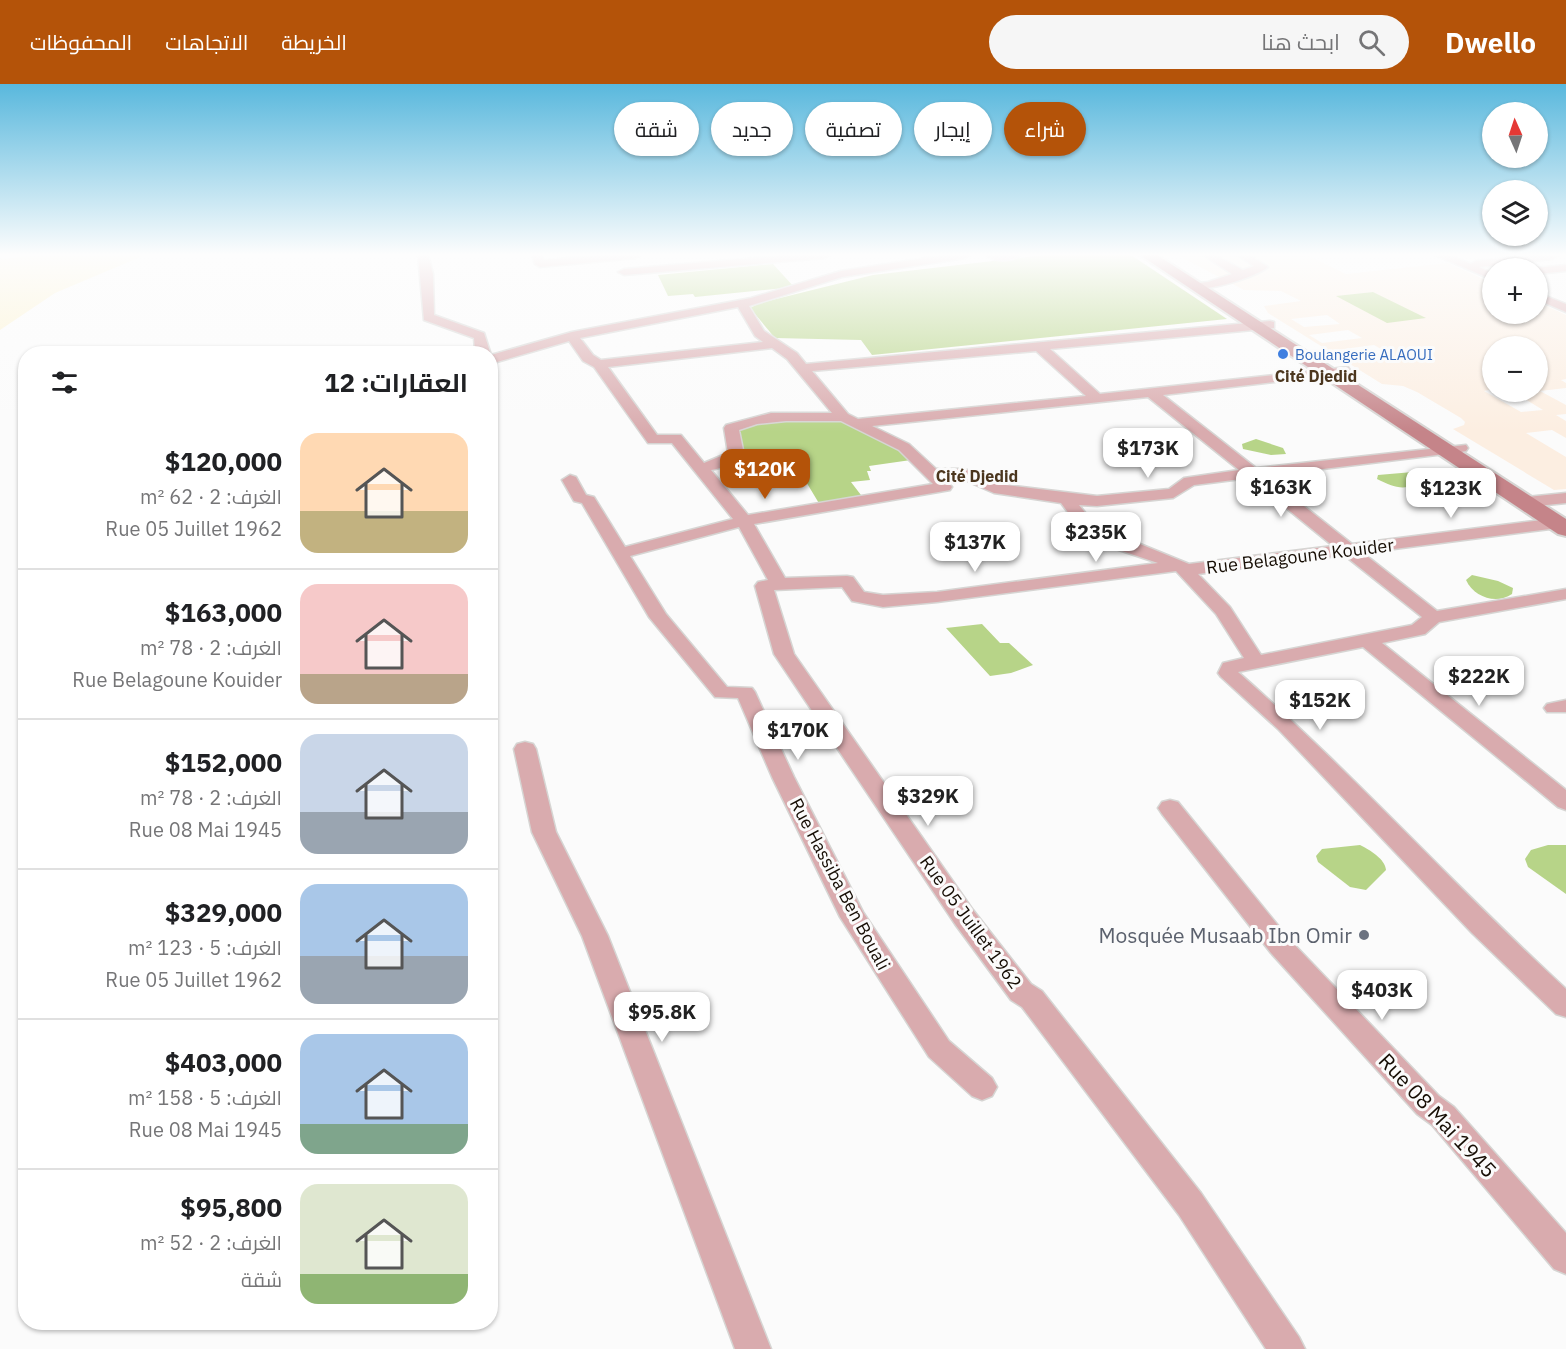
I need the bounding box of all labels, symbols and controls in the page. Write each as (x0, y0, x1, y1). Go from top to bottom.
search box (989, 15, 1409, 69)
text: Dwello (1445, 24, 1536, 61)
icon: search (1355, 26, 1388, 59)
text: ابحث هنا (1261, 27, 1340, 56)
text: المحفوظات (30, 28, 132, 56)
text: الاتجاهات (165, 28, 248, 56)
text: الخريطة (281, 28, 347, 56)
chip: شقة (614, 102, 699, 156)
chip: جديد (711, 102, 793, 156)
chip: تصفية (805, 102, 902, 156)
chip: إيجار (914, 102, 992, 156)
chip: شراء (1004, 102, 1086, 156)
north arrow (1482, 102, 1548, 168)
map controls (1482, 102, 1548, 402)
button: layers (1482, 180, 1548, 246)
button: + (1482, 258, 1548, 324)
button: − (1482, 336, 1548, 402)
place label: Boulangerie ALAOUI (1295, 345, 1433, 364)
marker: Boulangerie ALAOUI (1276, 347, 1290, 361)
text: العقارات: 12 (324, 365, 468, 399)
icon: filters (48, 366, 81, 399)
district label: Cité Djedid (1275, 366, 1357, 386)
pin: $173K (1106, 428, 1190, 479)
text: $173K (1117, 434, 1179, 461)
text: $120,000 (165, 444, 282, 478)
pin: $120K (723, 449, 807, 500)
text: $120K (734, 455, 796, 482)
icon: home (348, 457, 420, 529)
district label: Cité Djedid (936, 466, 1018, 486)
pin: $163K (1239, 467, 1323, 518)
pin: $123K (1409, 468, 1493, 519)
text: $163K (1250, 473, 1312, 500)
text: $123K (1420, 474, 1482, 501)
text: الغرف: 2 · 62 m² (140, 483, 282, 510)
pin: $235K (1054, 512, 1138, 563)
text: Rue 05 Juillet 1962 (105, 515, 282, 542)
text: $235K (1065, 518, 1127, 545)
pin: $137K (933, 522, 1017, 573)
text: $137K (944, 528, 1006, 555)
street label: Rue Belagoune Kouider (1205, 533, 1395, 579)
text: $163,000 (165, 595, 282, 629)
icon: home (348, 608, 420, 680)
text: الغرف: 2 · 78 m² (140, 634, 282, 661)
pin: $222K (1437, 656, 1521, 707)
text: $222K (1448, 662, 1510, 689)
text: Rue Belagoune Kouider (72, 666, 282, 693)
pin: $152K (1278, 680, 1362, 731)
text: $152K (1289, 686, 1351, 713)
pin: $170K (756, 710, 840, 761)
text: $170K (767, 716, 829, 743)
text: $152,000 (165, 745, 282, 779)
icon: home (348, 758, 420, 830)
pin: $329K (886, 776, 970, 827)
text: $329K (897, 782, 959, 809)
text: الغرف: 2 · 78 m² (140, 784, 282, 811)
street label: Rue Hassiba Ben Bouali (785, 794, 895, 974)
text: Rue 08 Mai 1945 (129, 816, 282, 843)
street label: Rue 05 Juillet 1962 (915, 851, 1027, 993)
text: $329,000 (165, 895, 282, 929)
icon: home (348, 908, 420, 980)
place label: Mosquée Musaab Ibn Omir (1098, 921, 1352, 949)
marker: Mosquée Musaab Ibn Omir (1357, 928, 1371, 942)
text: الغرف: 5 · 123 m² (128, 934, 282, 961)
text: Rue 05 Juillet 1962 (105, 966, 282, 993)
pin: $403K (1340, 970, 1424, 1021)
text: $403K (1351, 976, 1413, 1003)
pin: $95.8K (613, 992, 711, 1043)
text: $95.8K (628, 998, 696, 1025)
text: $403,000 (165, 1045, 282, 1079)
street label: Rue 08 Mai 1945 (1373, 1047, 1503, 1183)
icon: home (348, 1058, 420, 1130)
text: الغرف: 5 · 158 m² (128, 1084, 282, 1111)
text: Rue 08 Mai 1945 (129, 1116, 282, 1143)
text: $95,800 (180, 1190, 282, 1224)
icon: home (348, 1208, 420, 1280)
text: الغرف: 2 · 52 m² (140, 1229, 282, 1256)
text: شقة (241, 1266, 282, 1293)

